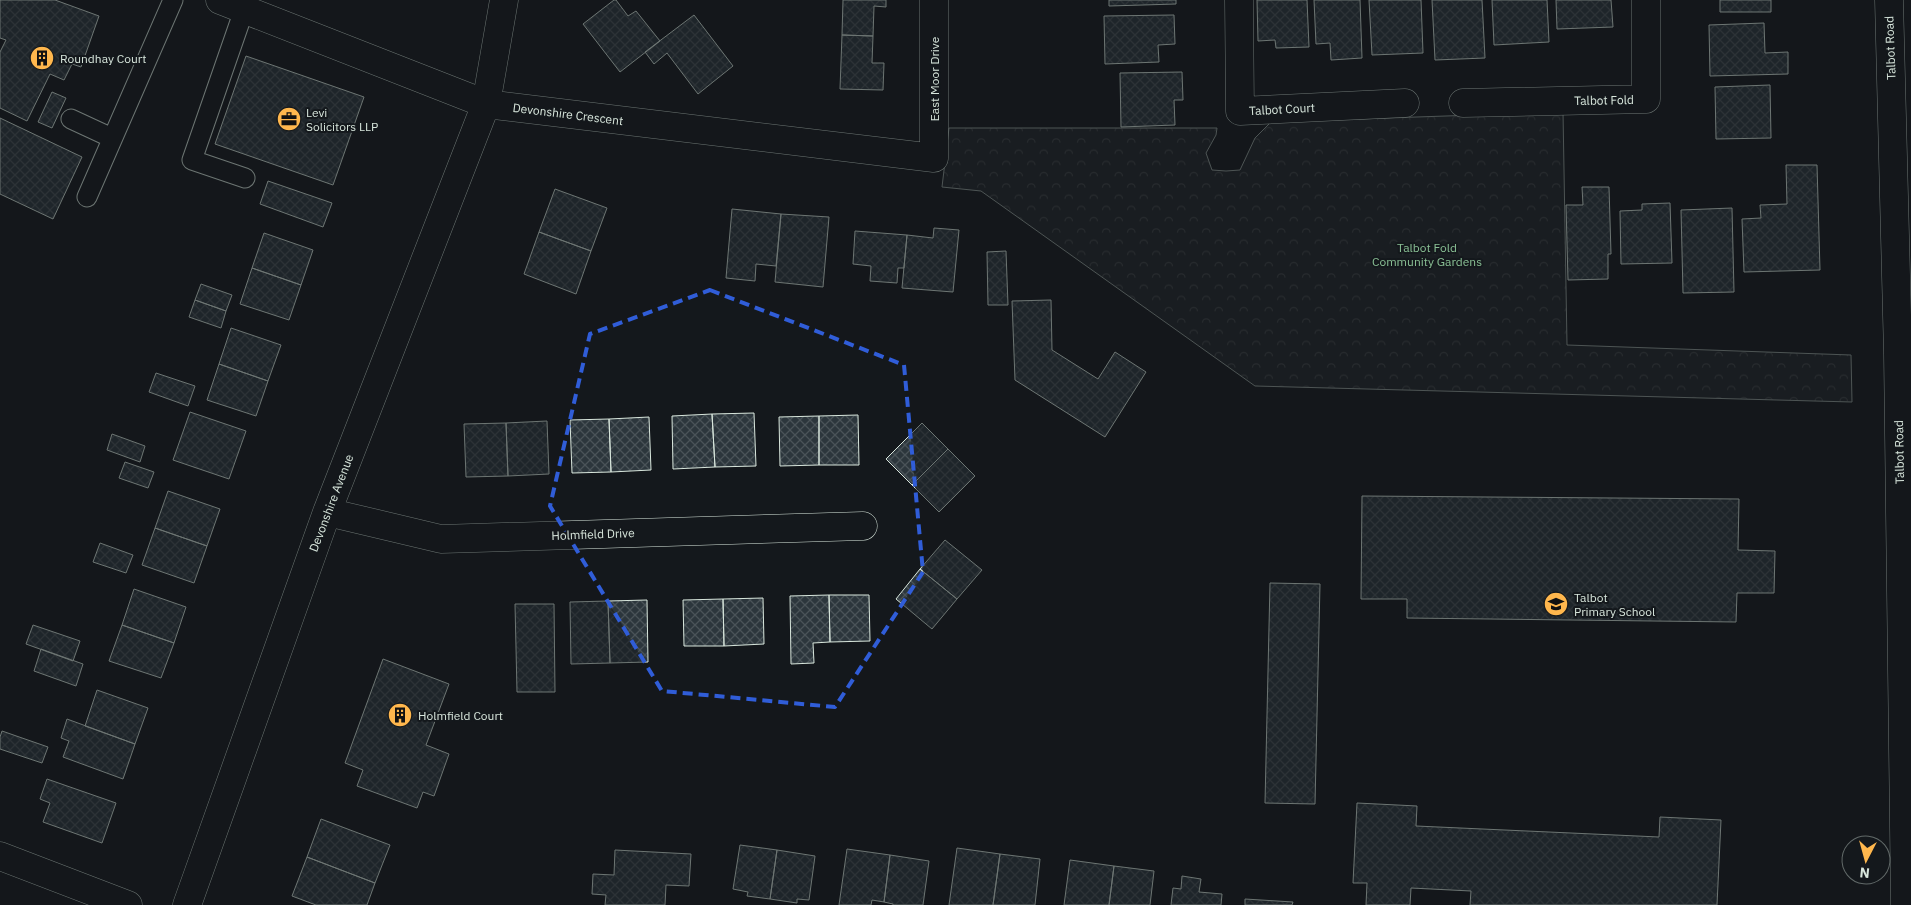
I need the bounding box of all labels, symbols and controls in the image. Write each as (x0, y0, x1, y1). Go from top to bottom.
street label: Talbot Road (1881, 16, 1899, 80)
street label: East Moor Drive (927, 36, 942, 121)
building icon: Roundhay Court (29, 45, 55, 71)
place label: Roundhay Court (60, 51, 146, 66)
street label: Talbot Fold (1574, 92, 1634, 108)
street label: Devonshire Crescent (512, 100, 624, 128)
street label: Talbot Court (1249, 100, 1315, 118)
place label: Levi Solicitors LLP (306, 105, 378, 134)
office icon: Levi Solicitors LLP (276, 106, 302, 132)
park label: Talbot Fold Community Gardens (1372, 240, 1482, 269)
street label: Talbot Road (1891, 420, 1907, 484)
street label: Devonshire Avenue (305, 452, 357, 554)
street label: Holmfield Drive (551, 525, 635, 543)
place label: Talbot Primary School (1574, 590, 1655, 619)
school or university icon: Talbot Primary School (1543, 591, 1569, 617)
building icon: Holmfield Court (387, 702, 413, 728)
place label: Holmfield Court (418, 708, 503, 723)
north arrow (1841, 835, 1891, 885)
text: N (1859, 863, 1871, 882)

